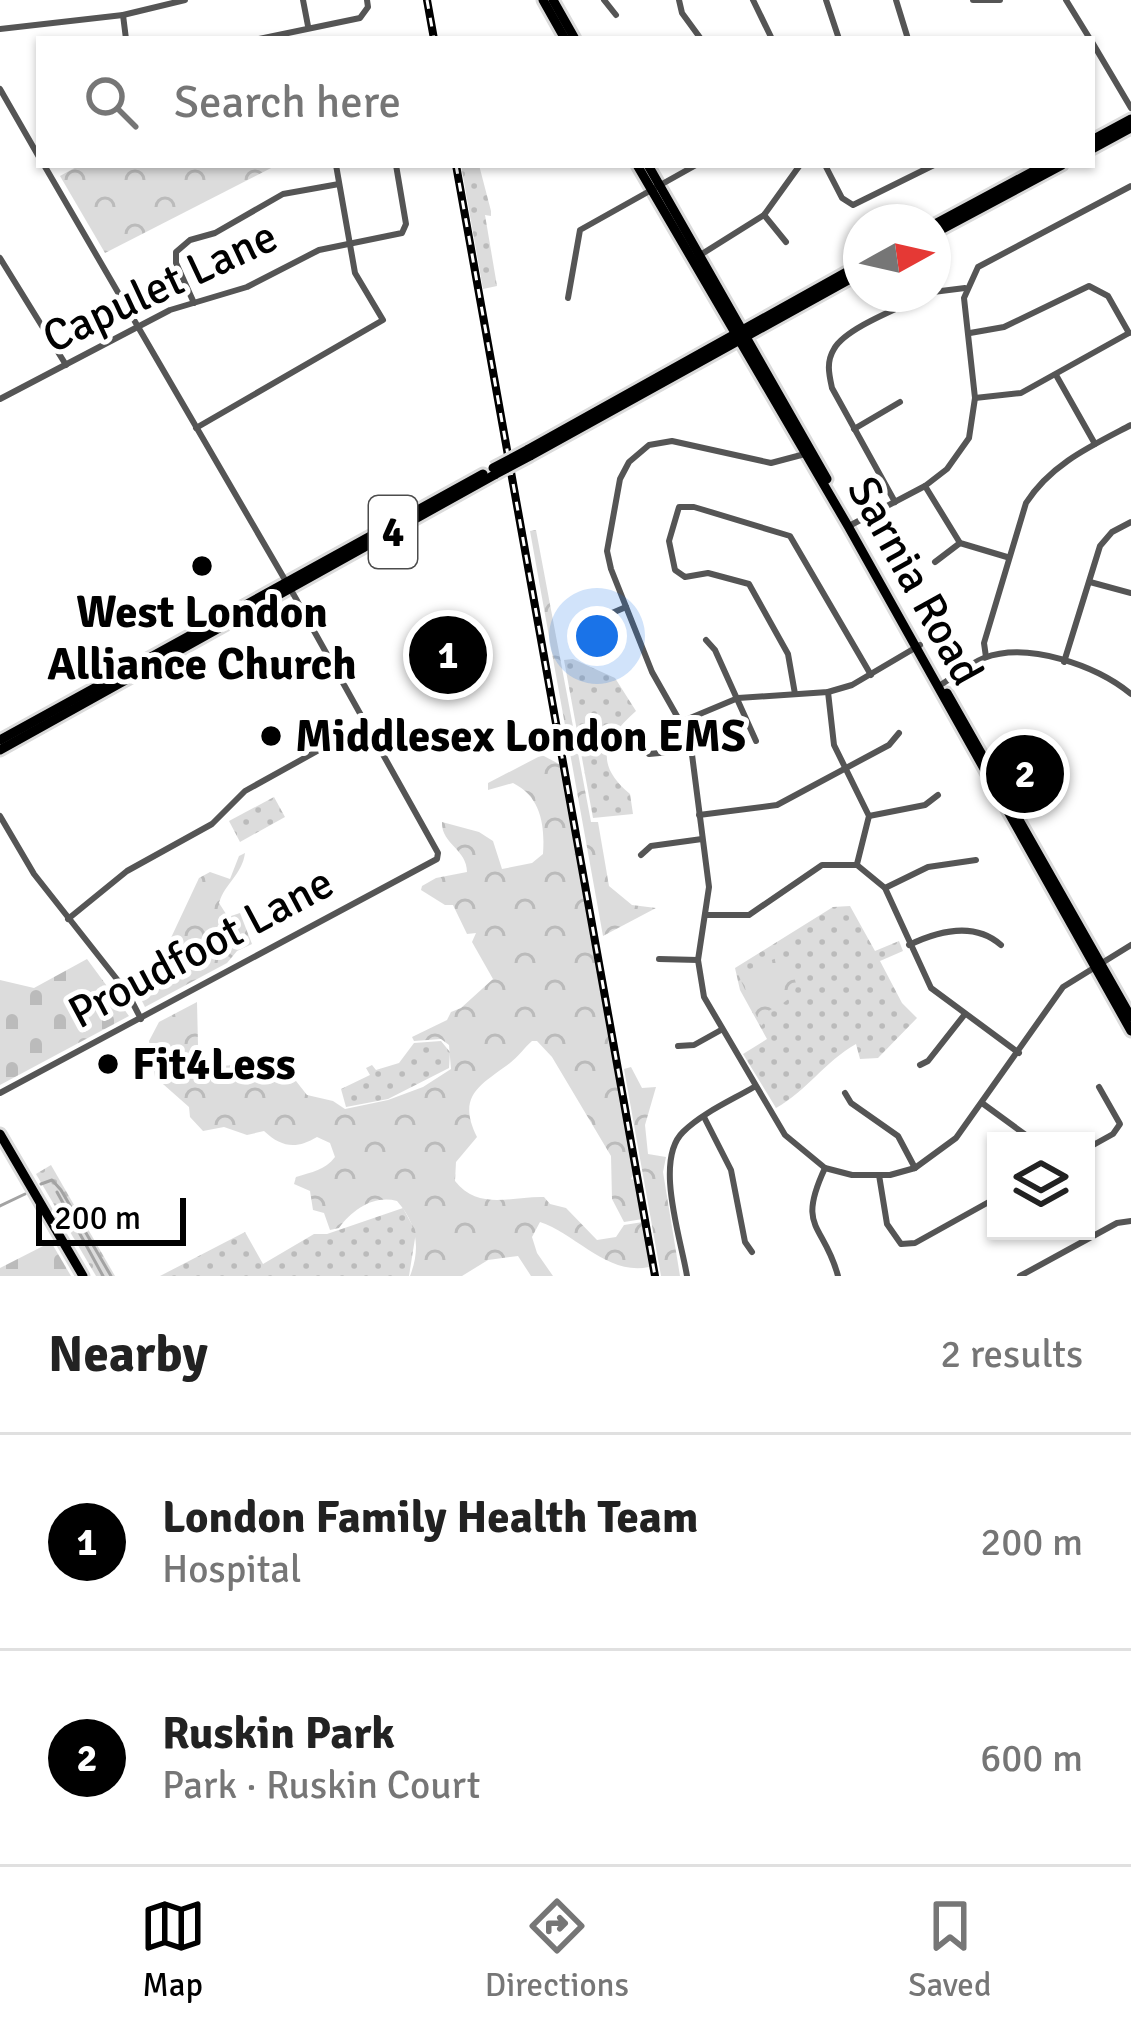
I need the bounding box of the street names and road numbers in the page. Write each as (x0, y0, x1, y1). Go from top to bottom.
street label: Capulet Lane (34, 209, 286, 365)
street label: Sarnia Road (835, 467, 995, 695)
road number: 4 (369, 496, 417, 568)
street label: Proudfoot Lane (59, 855, 343, 1041)

